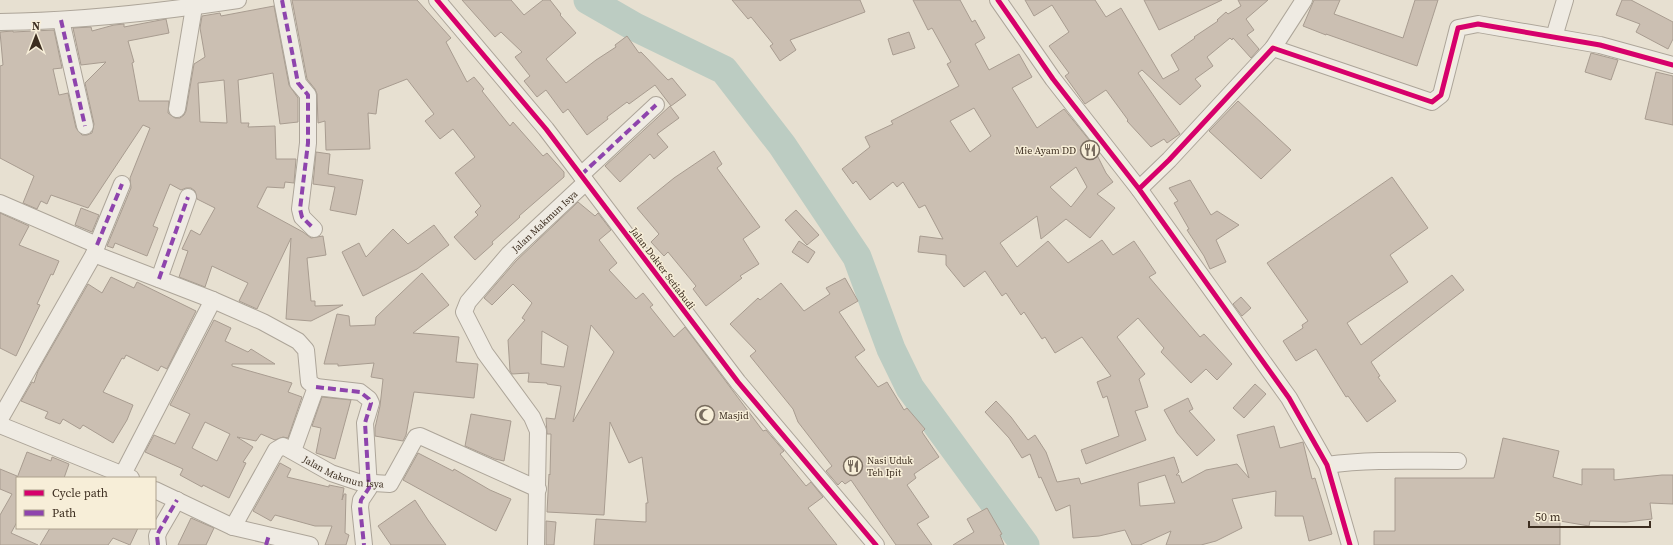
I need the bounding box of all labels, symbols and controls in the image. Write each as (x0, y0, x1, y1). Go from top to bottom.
north arrow (16, 16, 56, 56)
text: N (32, 19, 40, 34)
restaurant icon: Mie Ayam DD (1079, 139, 1101, 161)
place label: Mie Ayam DD (1015, 144, 1076, 157)
street label: Jalan Makmun Isya (508, 187, 581, 256)
street label: Jalan Dokter Setiabudi (627, 224, 698, 312)
mosque icon: Masjid (694, 404, 716, 426)
place label: Masjid (719, 409, 749, 422)
street label: Jalan Makmun Isya (300, 452, 385, 491)
place label: Nasi Uduk Teh Ipit (867, 454, 913, 479)
restaurant icon: Nasi Uduk Teh Ipit (842, 455, 864, 477)
legend (16, 477, 156, 529)
text: Cycle path (52, 485, 108, 501)
scale bar (1529, 503, 1650, 529)
text: Path (52, 505, 76, 521)
text: 50 m (1535, 509, 1561, 525)

